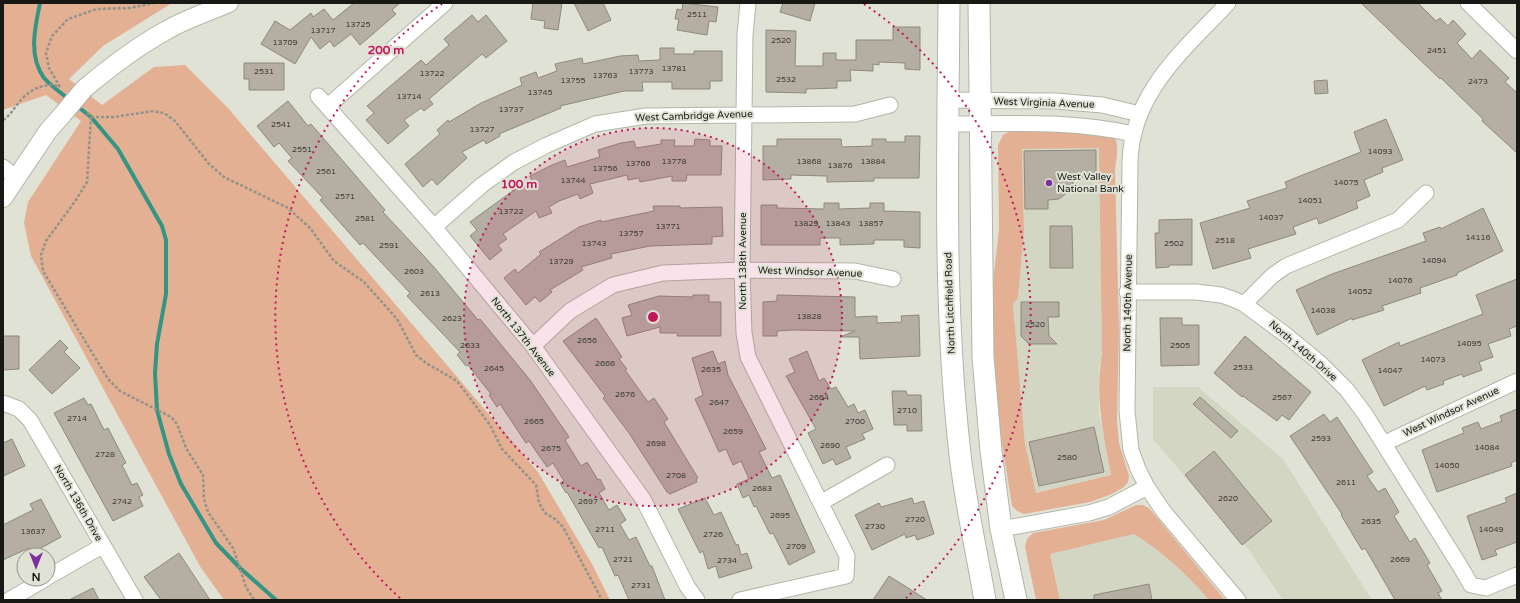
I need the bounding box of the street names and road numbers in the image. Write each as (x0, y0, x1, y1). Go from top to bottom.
street label: West Virginia Avenue (993, 95, 1095, 111)
street label: West Cambridge Avenue (635, 108, 753, 124)
street label: North 138th Avenue (737, 212, 749, 310)
street label: North Litchfield Road (942, 252, 958, 354)
street label: North 140th Avenue (1121, 254, 1135, 352)
street label: West Windsor Avenue (758, 264, 863, 280)
street label: North 137th Avenue (488, 295, 558, 379)
street label: North 140th Drive (1266, 318, 1340, 384)
street label: West Windsor Avenue (1401, 384, 1501, 440)
street label: North 136th Drive (51, 463, 105, 544)

